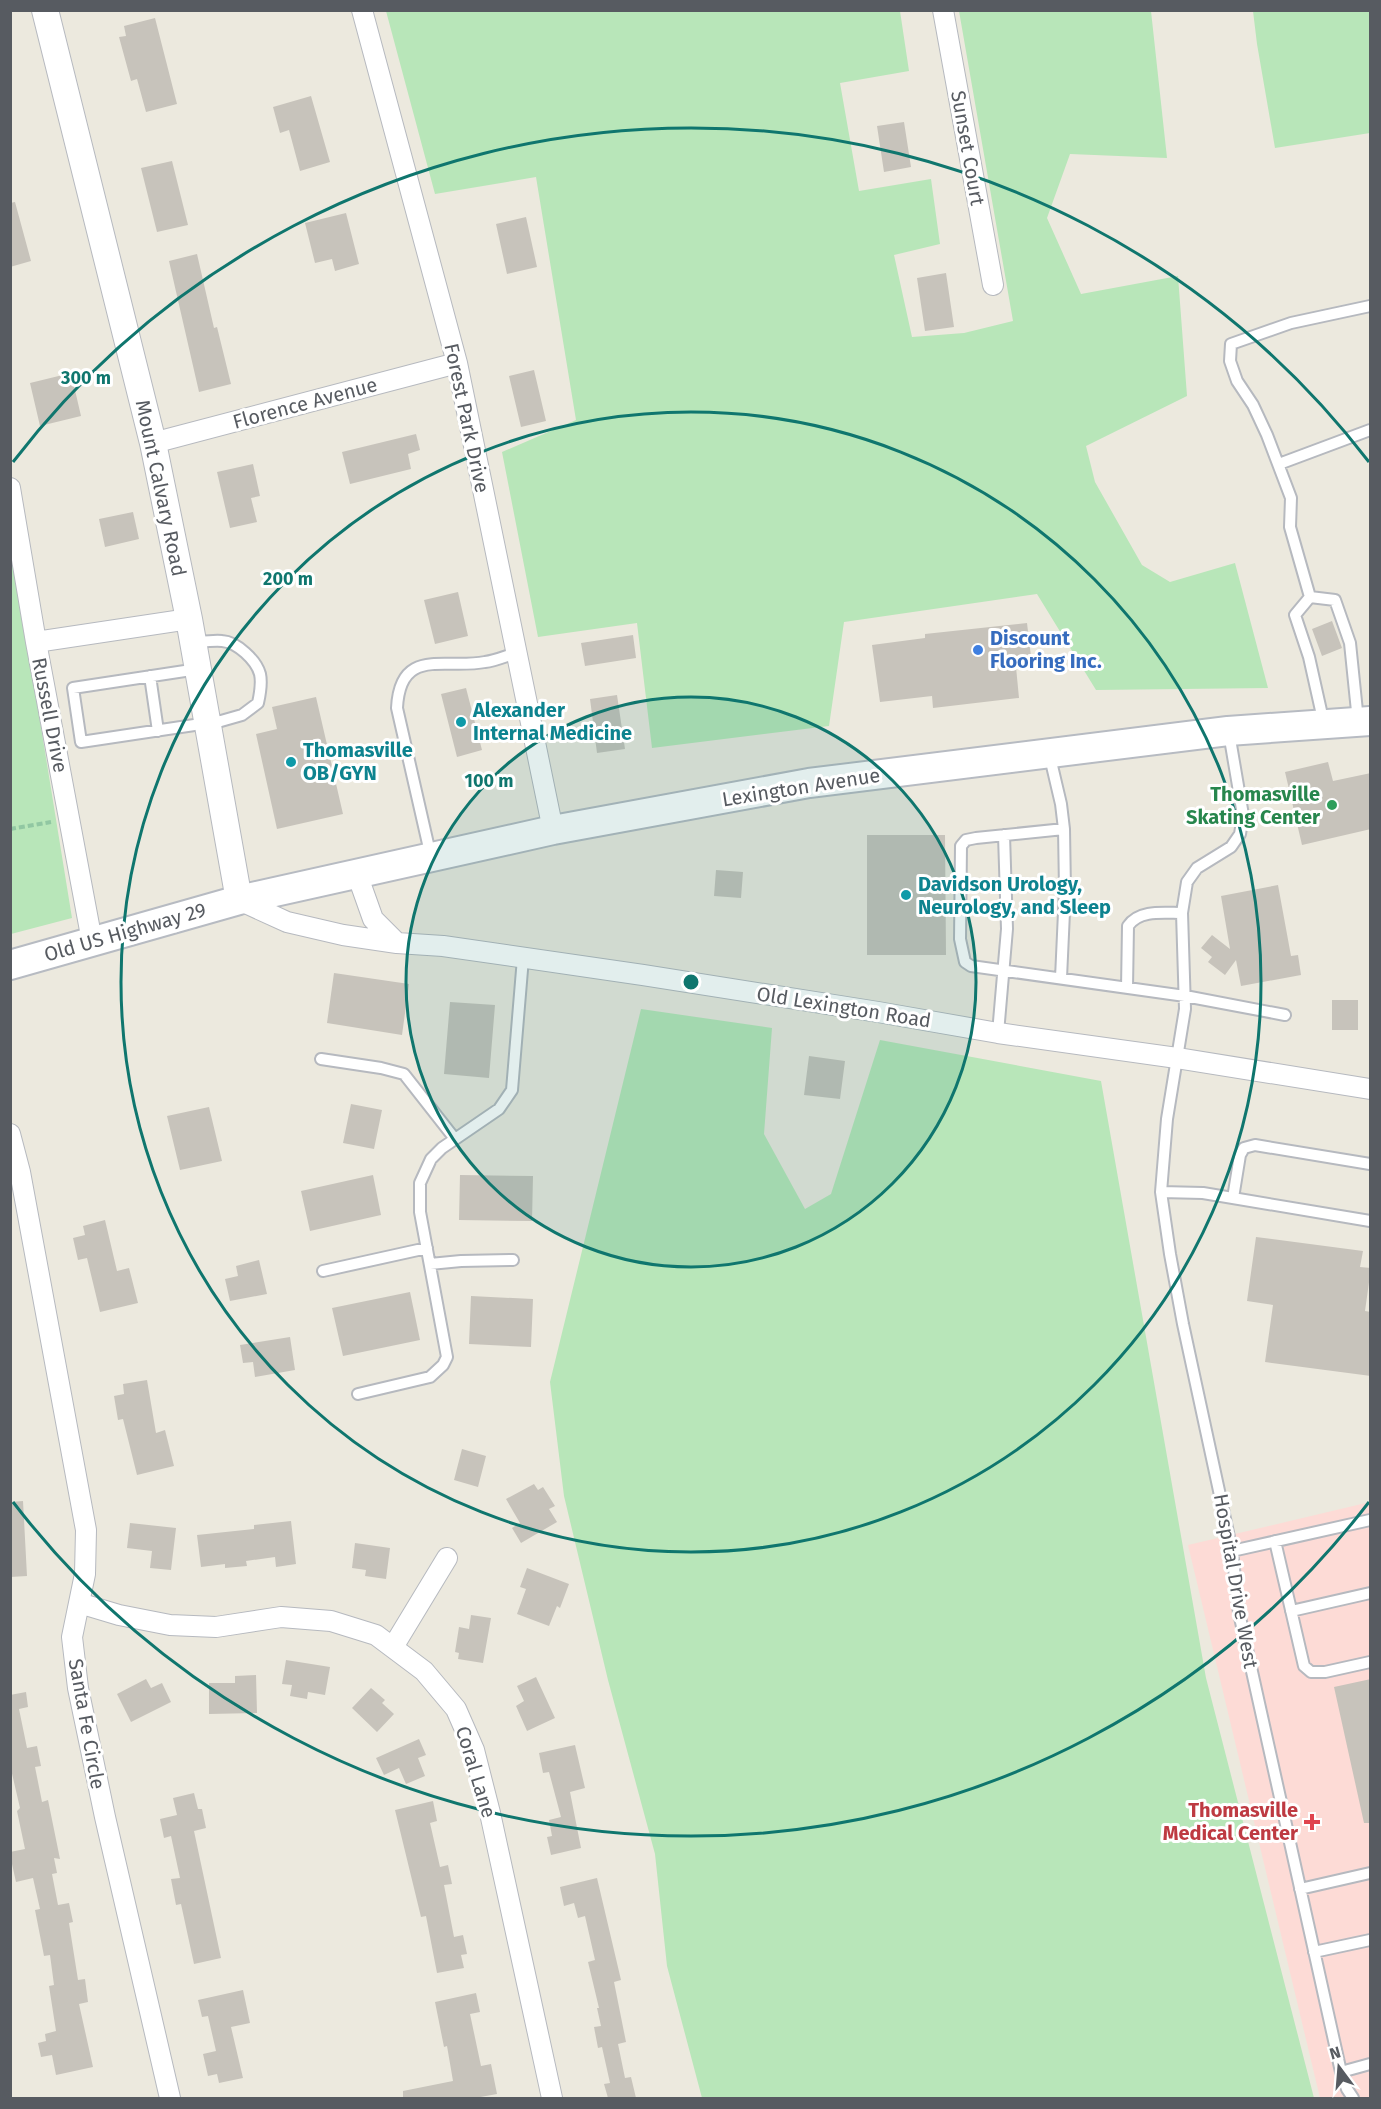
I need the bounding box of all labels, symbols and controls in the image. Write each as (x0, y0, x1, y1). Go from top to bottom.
street label: Sunset Court (946, 89, 990, 208)
street label: Forest Park Drive (439, 341, 495, 495)
text: 300 m (60, 367, 111, 389)
street label: Florence Avenue (230, 372, 380, 434)
street label: Mount Calvary Road (131, 398, 191, 578)
text: 200 m (263, 568, 313, 590)
place label: Discount Flooring Inc. (990, 626, 1102, 673)
marker: Discount Flooring Inc. (971, 643, 985, 657)
street label: Russell Drive (27, 655, 73, 775)
place label: Alexander Internal Medicine (472, 698, 632, 745)
marker: Alexander Internal Medicine (454, 715, 468, 729)
place label: Thomasville OB/GYN (303, 738, 413, 785)
marker: Thomasville OB/GYN (284, 755, 298, 769)
street label: Lexington Avenue (720, 763, 882, 811)
text: 100 m (465, 770, 513, 792)
place label: Thomasville Skating Center (1186, 782, 1321, 829)
marker: Thomasville Skating Center (1325, 798, 1339, 812)
place label: Davidson Urology, Neurology, and Sleep (918, 872, 1111, 919)
marker: Davidson Urology, Neurology, and Sleep (899, 888, 913, 902)
street label: Old US Highway 29 (41, 897, 209, 967)
centre of rings (681, 972, 701, 992)
street label: Old Lexington Road (755, 981, 933, 1033)
street label: Hospital Drive West (1209, 1492, 1263, 1671)
street label: Santa Fe Circle (64, 1657, 110, 1791)
street label: Coral Lane (451, 1723, 501, 1821)
place label: Thomasville Medical Center (1163, 1798, 1299, 1845)
marker: Thomasville Medical Center (1303, 1813, 1321, 1831)
north arrow (1309, 2037, 1369, 2097)
text: N (1327, 2042, 1343, 2064)

